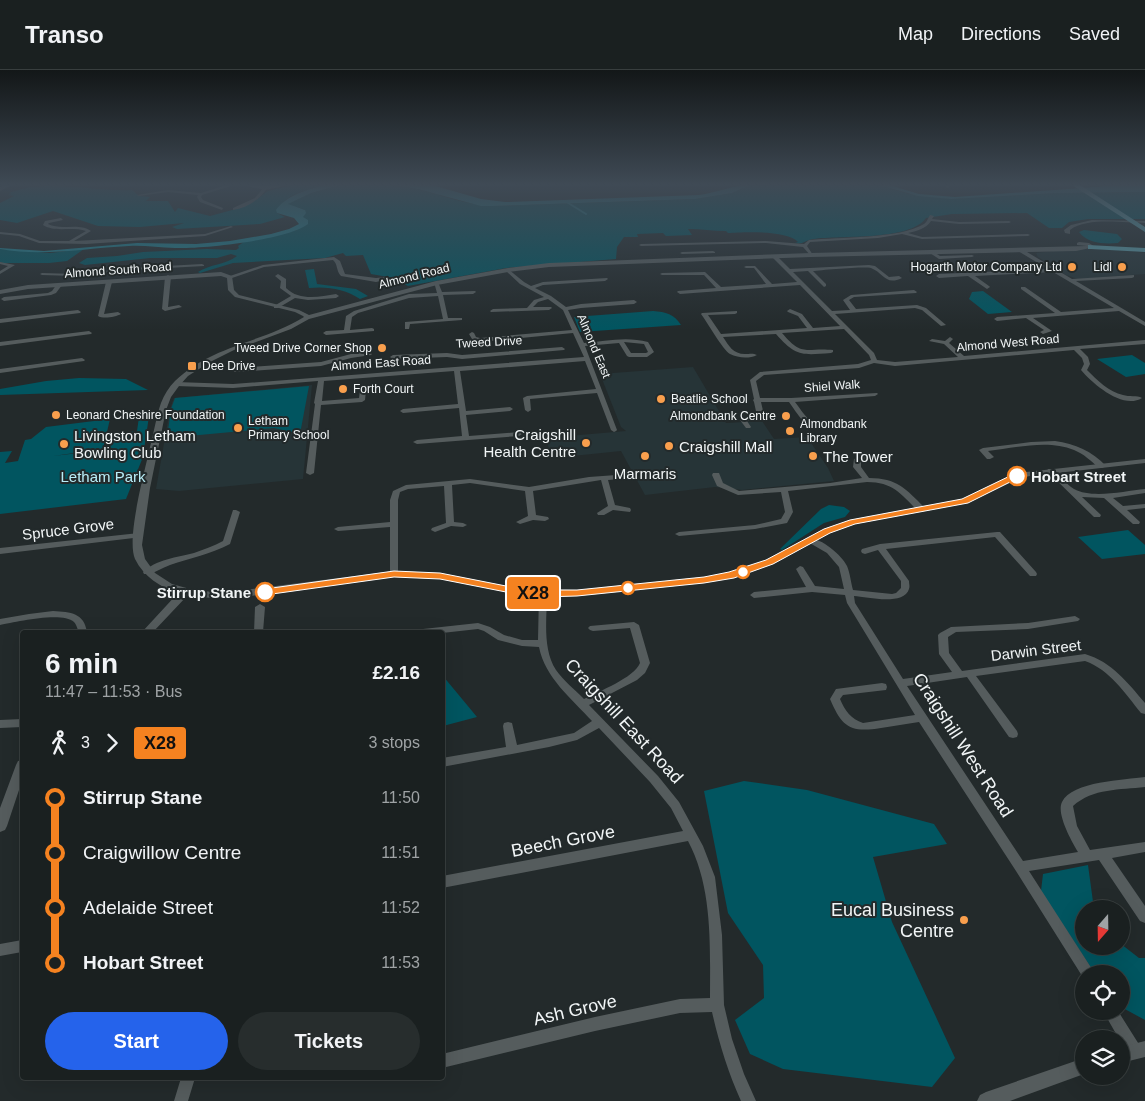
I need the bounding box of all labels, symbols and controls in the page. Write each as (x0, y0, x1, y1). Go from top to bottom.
text: Transo (25, 21, 104, 48)
text: Map (898, 24, 933, 44)
text: Directions (961, 24, 1041, 44)
text: Saved (1069, 24, 1120, 44)
street label: Almond South Road (64, 259, 172, 281)
street label: Almond Road (377, 260, 451, 292)
place label: Hogarth Motor Company Ltd (911, 260, 1062, 274)
place label: Lidl (1093, 260, 1112, 274)
marker: Hogarth Motor Company Ltd (1066, 261, 1078, 273)
marker: Lidl (1116, 261, 1128, 273)
street label: Almond East (574, 312, 614, 381)
street label: Almond West Road (956, 332, 1060, 354)
street label: Tweed Drive (455, 333, 523, 351)
place label: Tweed Drive Corner Shop (234, 341, 372, 355)
marker: Tweed Drive Corner Shop (376, 342, 388, 354)
street label: Almond East Road (331, 353, 431, 373)
place label: Dee Drive (202, 359, 256, 373)
marker: Dee Drive (186, 360, 198, 372)
street label: Shiel Walk (803, 377, 862, 395)
place label: Forth Court (353, 382, 414, 396)
marker: Forth Court (337, 383, 349, 395)
place label: Beatlie School (671, 392, 748, 406)
marker: Beatlie School (655, 393, 667, 405)
place label: Leonard Cheshire Foundation (66, 408, 225, 422)
marker: Leonard Cheshire Foundation (50, 409, 62, 421)
place label: Almondbank Centre (670, 409, 776, 423)
marker: Almondbank Centre (780, 410, 792, 422)
place label: Letham Primary School (248, 414, 329, 442)
place label: Almondbank Library (800, 417, 868, 445)
marker: Letham Primary School (232, 422, 244, 434)
marker: Almondbank Library (784, 425, 796, 437)
place label: Craigshill Health Centre (483, 426, 576, 460)
place label: Livingston Letham Bowling Club (74, 427, 196, 461)
marker: Craigshill Health Centre (580, 437, 592, 449)
marker: Livingston Letham Bowling Club (58, 438, 70, 450)
place label: Craigshill Mall (679, 438, 772, 455)
marker: Craigshill Mall (663, 440, 675, 452)
place label: The Tower (823, 448, 893, 465)
marker: Marmaris (639, 450, 651, 462)
marker: The Tower (807, 450, 819, 462)
place label: Marmaris (614, 465, 676, 482)
marker: Hobart Street (1007, 466, 1027, 486)
park label: Letham Park (60, 468, 146, 485)
place label: Hobart Street (1031, 468, 1126, 485)
street label: Spruce Grove (21, 515, 115, 543)
unlabelled marker (736, 565, 750, 579)
line badge: X28 (504, 577, 562, 609)
unlabelled marker (621, 581, 635, 595)
marker: Stirrup Stane (255, 582, 275, 602)
text: X28 (517, 583, 549, 603)
place label: Stirrup Stane (157, 584, 251, 601)
street label: Darwin Street (990, 636, 1083, 664)
text: 6 min (45, 648, 118, 679)
street label: Craigshill East Road (561, 655, 687, 787)
text: £2.16 (372, 662, 420, 683)
street label: Craigshill West Road (909, 669, 1017, 821)
text: 11:47 – 11:53 · Bus (45, 683, 182, 700)
icon: walk (45, 729, 73, 757)
icon: forward (98, 729, 126, 757)
text: X28 (144, 733, 176, 753)
text: 3 (81, 734, 90, 751)
text: 3 stops (368, 734, 420, 751)
text: Stirrup Stane (83, 787, 202, 808)
text: 11:50 (381, 789, 420, 806)
street label: Beech Grove (510, 821, 616, 861)
text: Craigwillow Centre (83, 842, 241, 863)
text: 11:51 (381, 844, 420, 861)
text: Adelaide Street (83, 897, 213, 918)
text: 11:52 (381, 899, 420, 916)
place label: Eucal Business Centre (831, 900, 954, 941)
north arrow (1075, 900, 1130, 955)
map controls (1075, 900, 1130, 1085)
marker: Eucal Business Centre (958, 914, 970, 926)
text: Hobart Street (83, 952, 203, 973)
text: 11:53 (381, 954, 420, 971)
button: locate (1075, 965, 1130, 1020)
street label: Ash Grove (531, 991, 619, 1029)
button: Start (45, 1012, 228, 1070)
button: Tickets (238, 1012, 420, 1070)
button: layers (1075, 1030, 1130, 1085)

